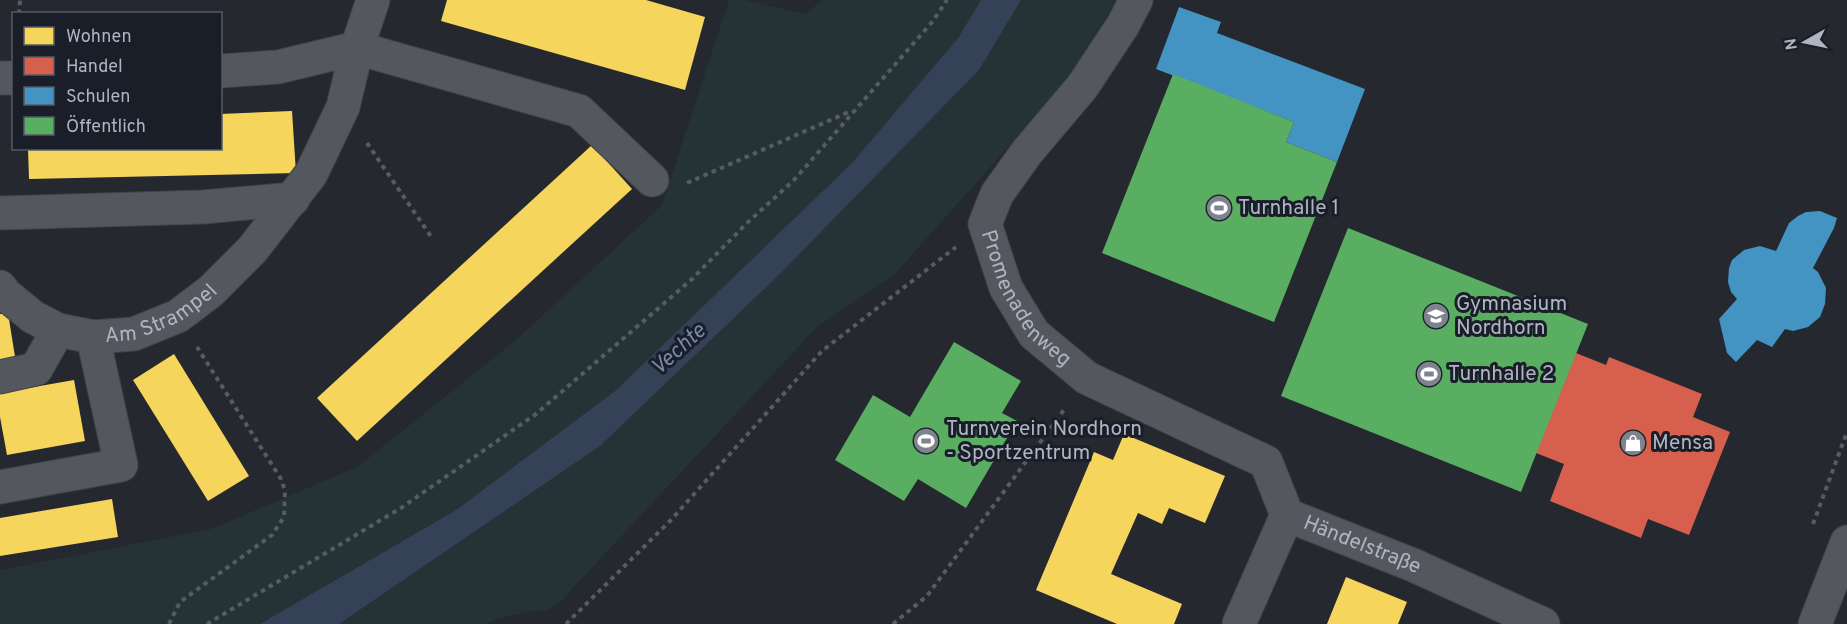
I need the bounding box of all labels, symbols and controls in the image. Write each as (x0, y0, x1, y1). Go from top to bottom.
legend (12, 12, 222, 150)
north arrow (1775, 12, 1835, 72)
text: Wohnen (66, 26, 132, 49)
text: N (1781, 37, 1803, 51)
text: Handel (66, 56, 123, 79)
text: Schulen (66, 86, 130, 109)
text: Öffentlich (66, 114, 146, 139)
sports icon: Turnhalle 1 (1204, 193, 1234, 223)
place label: Turnhalle 1 (1238, 195, 1339, 222)
street label: Promenadenweg (974, 226, 1077, 373)
street label: Am Strampel (104, 278, 224, 350)
place label: Gymnasium Nordhorn (1456, 291, 1567, 342)
school or university icon: Gymnasium Nordhorn (1421, 301, 1451, 331)
water label: Vechte (646, 318, 713, 382)
sports icon: Turnhalle 2 (1414, 359, 1444, 389)
place label: Turnhalle 2 (1448, 361, 1554, 388)
place label: Turnverein Nordhorn - Sportzentrum (946, 416, 1142, 467)
sports icon: Turnverein Nordhorn - Sportzentrum (911, 426, 941, 456)
shop icon: Mensa (1618, 428, 1648, 458)
place label: Mensa (1652, 430, 1713, 457)
street label: Händelstraße (1299, 509, 1425, 580)

